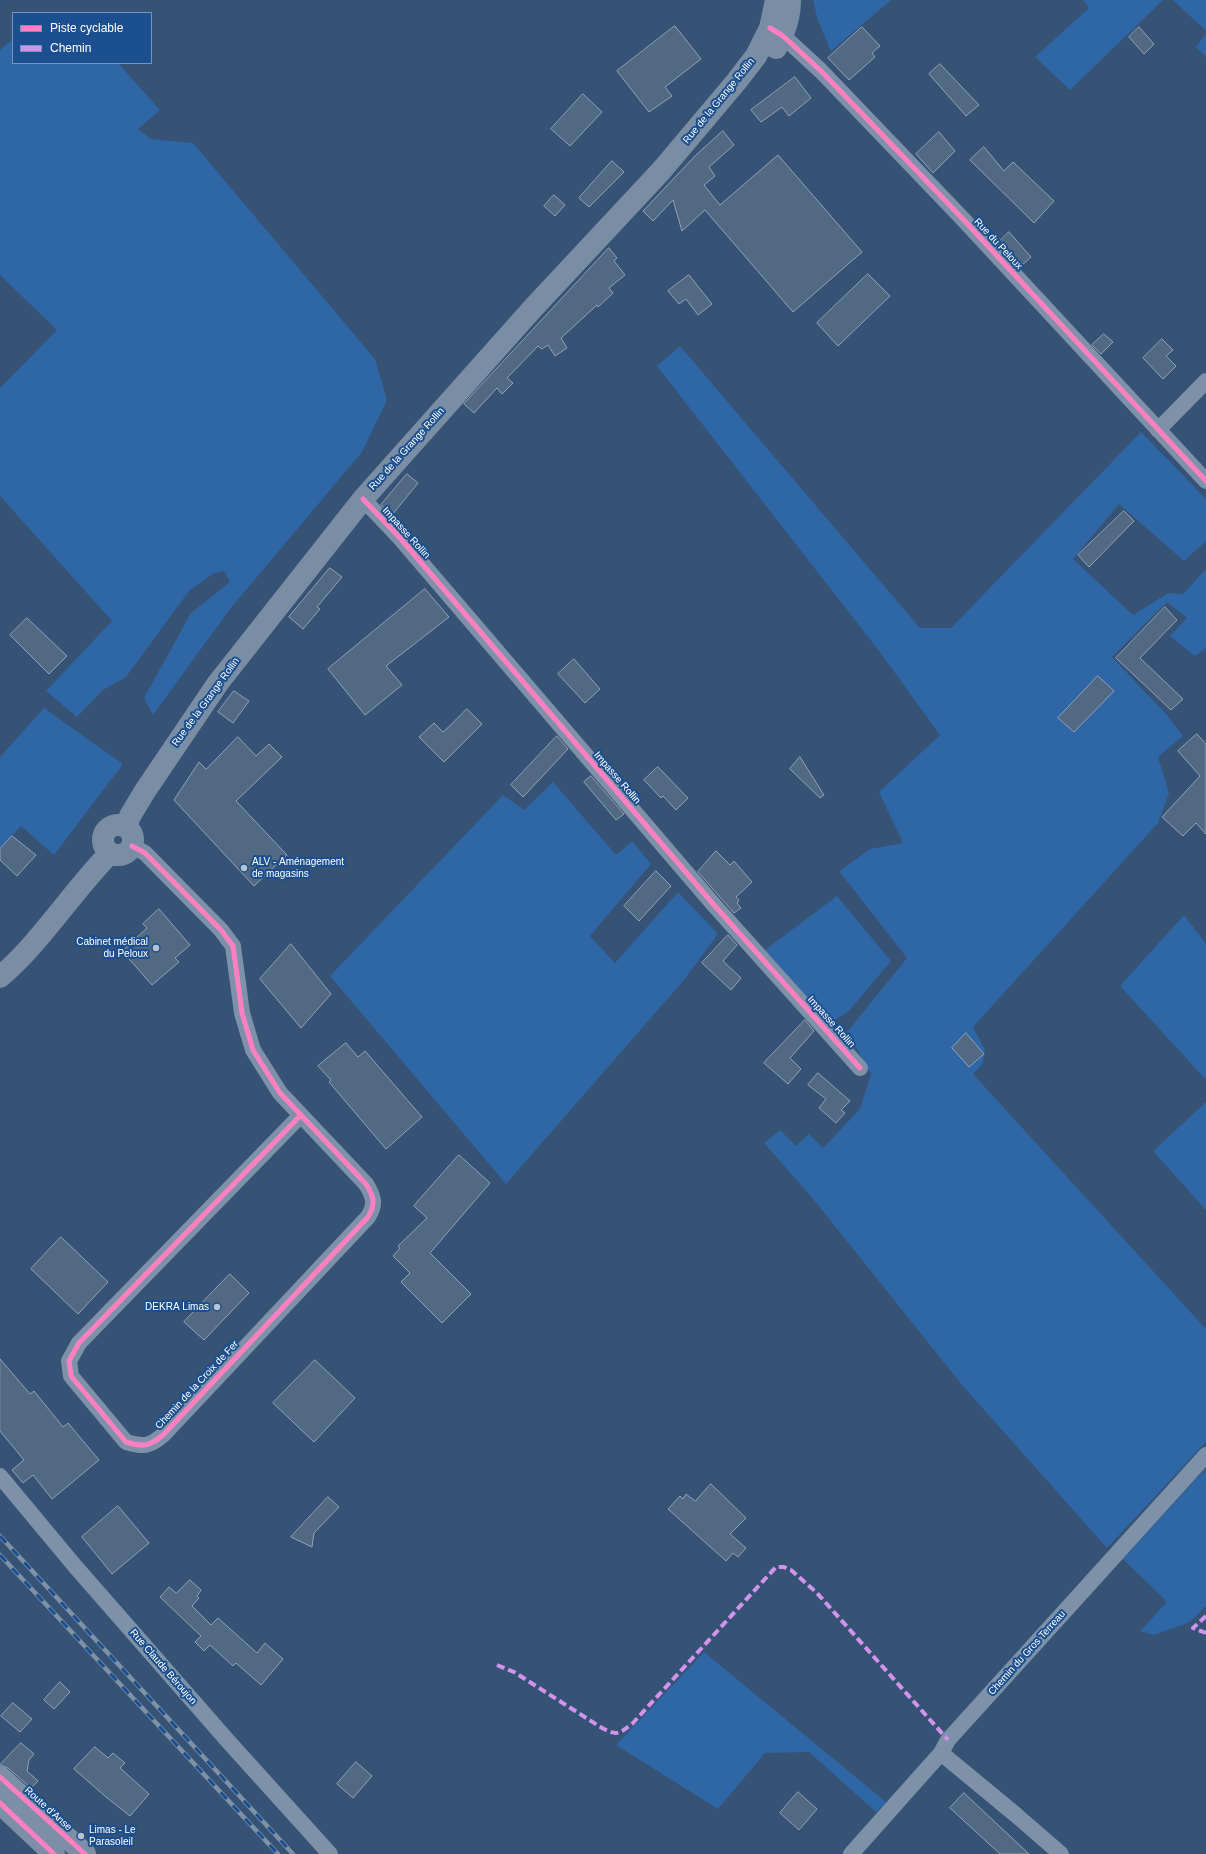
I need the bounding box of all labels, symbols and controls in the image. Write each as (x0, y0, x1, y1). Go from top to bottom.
legend (12, 12, 152, 64)
text: Piste cyclable (50, 21, 123, 35)
text: Chemin (50, 41, 91, 55)
street label: Rue de la Grange Rollin (681, 56, 757, 146)
street label: Rue du Peloux (971, 216, 1025, 272)
street label: Rue de la Grange Rollin (367, 405, 447, 493)
street label: Impasse Rollin (380, 505, 432, 561)
street label: Rue de la Grange Rollin (170, 655, 242, 749)
street label: Impasse Rollin (591, 749, 643, 807)
place label: ALV - Aménagement de magasins (252, 856, 344, 880)
marker: ALV - Aménagement de magasins (239, 863, 249, 873)
place label: Cabinet médical du Peloux (76, 936, 148, 960)
marker: Cabinet médical du Peloux (151, 943, 161, 953)
street label: Impasse Rollin (805, 994, 857, 1050)
place label: DEKRA Limas (145, 1301, 209, 1313)
marker: DEKRA Limas (212, 1302, 222, 1312)
street label: Chemin de la Croix de Fer (153, 1338, 241, 1432)
street label: Chemin du Gros Terreau (986, 1608, 1068, 1698)
street label: Rue Claude Béroujon (127, 1627, 199, 1707)
street label: Route d'Anse (22, 1785, 74, 1833)
place label: Limas - Le Parasoleil (89, 1824, 136, 1848)
marker: Limas - Le Parasoleil (76, 1831, 86, 1841)

